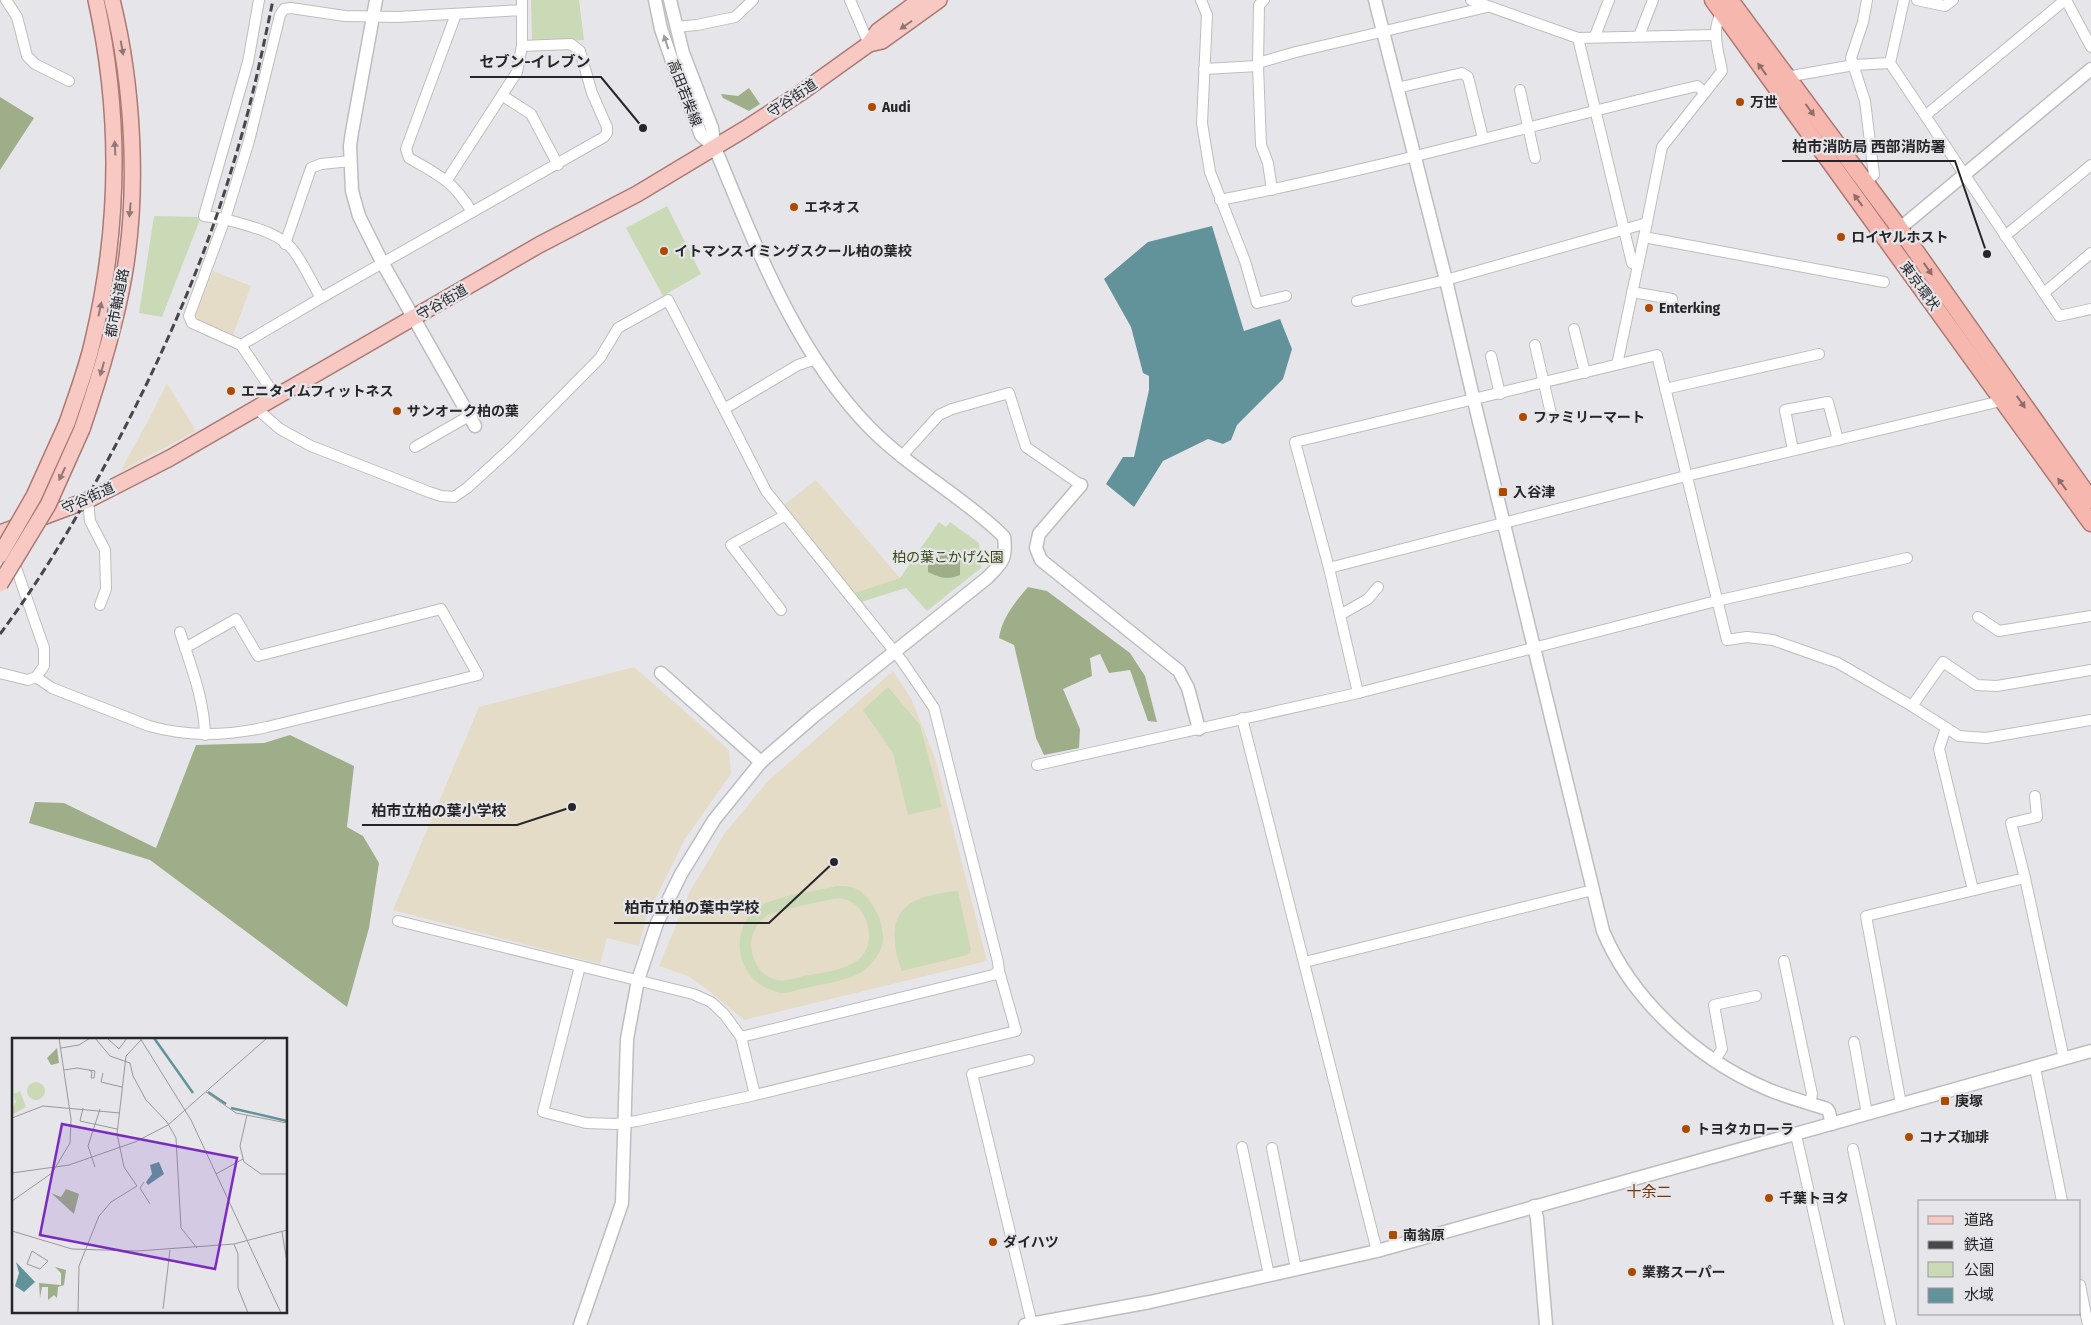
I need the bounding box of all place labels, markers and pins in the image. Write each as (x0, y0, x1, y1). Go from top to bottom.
callout: セブン-イレブン (470, 47, 601, 77)
place label: 万世 (1750, 94, 1778, 111)
marker: 万世 (1734, 96, 1746, 108)
place label: Audi (881, 99, 911, 116)
marker: Audi (866, 101, 878, 113)
callout: 柏市消防局 西部消防署 (1782, 131, 1955, 161)
place label: エネオス (804, 199, 860, 216)
marker: エネオス (788, 201, 800, 213)
place label: ロイヤルホスト (1851, 229, 1949, 246)
marker: ロイヤルホスト (1835, 231, 1847, 243)
place label: イトマンスイミングスクール柏の葉校 (674, 243, 912, 260)
marker: イトマンスイミングスクール柏の葉校 (658, 245, 670, 257)
place label: Enterking (1659, 300, 1721, 317)
marker: Enterking (1643, 302, 1655, 314)
place label: エニタイムフィットネス (241, 383, 394, 400)
marker: エニタイムフィットネス (225, 385, 237, 397)
place label: サンオーク柏の葉 (407, 403, 519, 420)
marker: サンオーク柏の葉 (391, 405, 403, 417)
place label: ファミリーマート (1533, 409, 1645, 426)
marker: ファミリーマート (1517, 411, 1529, 423)
place label: 入谷津 (1513, 484, 1555, 501)
marker: 入谷津 (1497, 486, 1509, 498)
callout: 柏市立柏の葉小学校 (362, 795, 517, 825)
callout: 柏市立柏の葉中学校 (614, 893, 769, 923)
place label: 庚塚 (1955, 1093, 1983, 1110)
marker: 庚塚 (1939, 1095, 1951, 1107)
place label: トヨタカローラ (1696, 1121, 1794, 1138)
marker: トヨタカローラ (1680, 1123, 1692, 1135)
place label: コナズ珈琲 (1919, 1129, 1989, 1146)
marker: コナズ珈琲 (1903, 1131, 1915, 1143)
place label: 千葉トヨタ (1779, 1190, 1849, 1207)
marker: 千葉トヨタ (1763, 1192, 1775, 1204)
place label: 南翁原 (1403, 1227, 1445, 1244)
marker: 南翁原 (1387, 1229, 1399, 1241)
place label: ダイハツ (1003, 1234, 1059, 1251)
marker: ダイハツ (987, 1236, 999, 1248)
place label: 業務スーパー (1642, 1264, 1726, 1281)
marker: 業務スーパー (1626, 1266, 1638, 1278)

